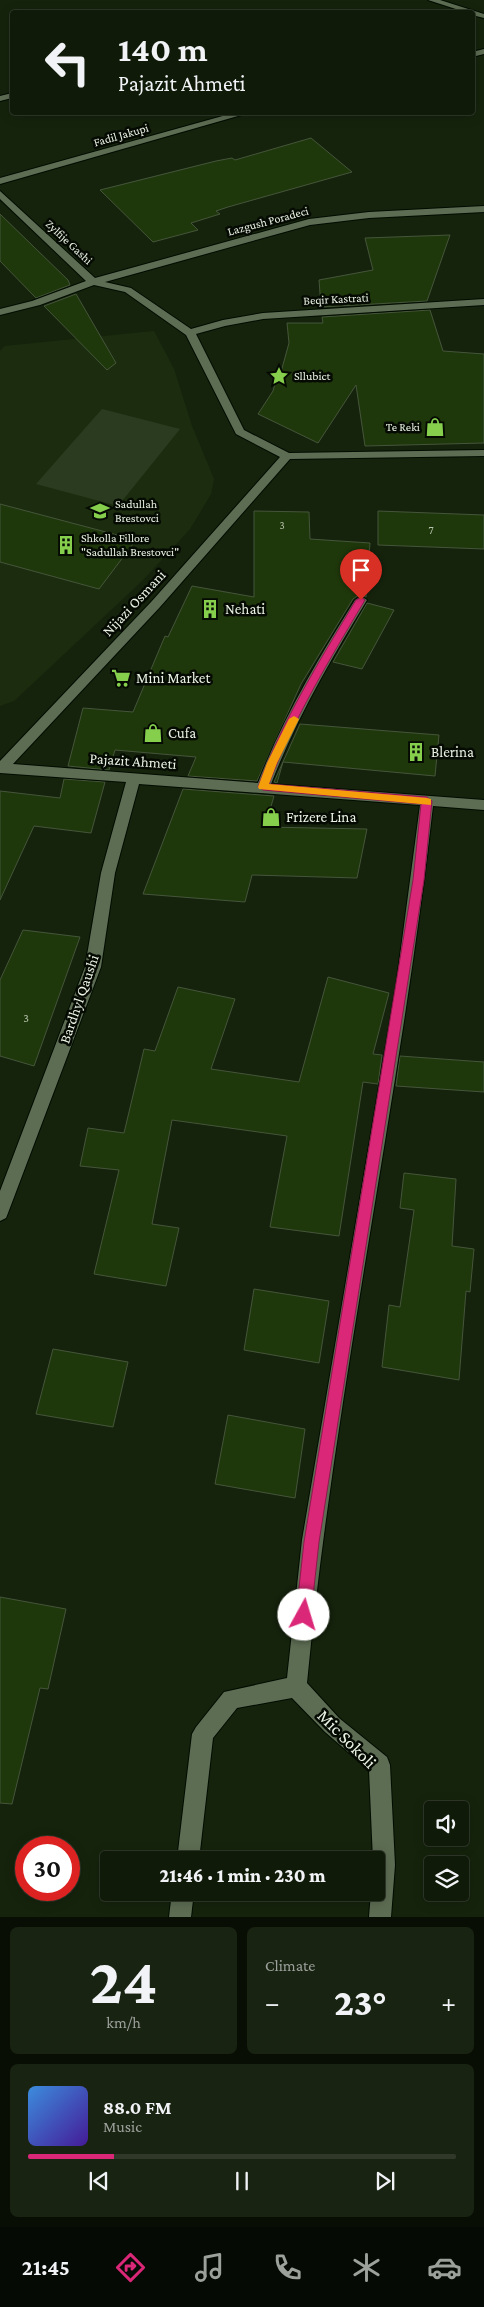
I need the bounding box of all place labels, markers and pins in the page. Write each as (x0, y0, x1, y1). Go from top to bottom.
place icon: Sllubict (268, 365, 290, 387)
place label: Sllubict (294, 369, 332, 383)
shop icon: Te Reki (424, 416, 446, 438)
place label: Te Reki (386, 420, 420, 434)
place label: Sadullah Brestovci (115, 497, 159, 525)
school or university icon: Sadullah Brestovci (89, 500, 111, 522)
place label: Shkolla Fillore "Sadullah Brestovci" (81, 531, 179, 559)
building icon: Shkolla Fillore "Sadullah Brestovci" (55, 534, 77, 556)
pin (340, 549, 382, 600)
building icon: Nehati (199, 598, 221, 620)
place label: Nehati (225, 601, 265, 617)
supermarket icon: Mini Market (110, 667, 132, 689)
place label: Mini Market (136, 670, 211, 686)
shop icon: Cufa (142, 722, 164, 744)
place label: Cufa (168, 725, 196, 741)
building icon: Blerina (405, 741, 427, 763)
place label: Blerina (431, 744, 474, 760)
shop icon: Frizere Lina (260, 806, 282, 828)
place label: Frizere Lina (286, 809, 356, 825)

